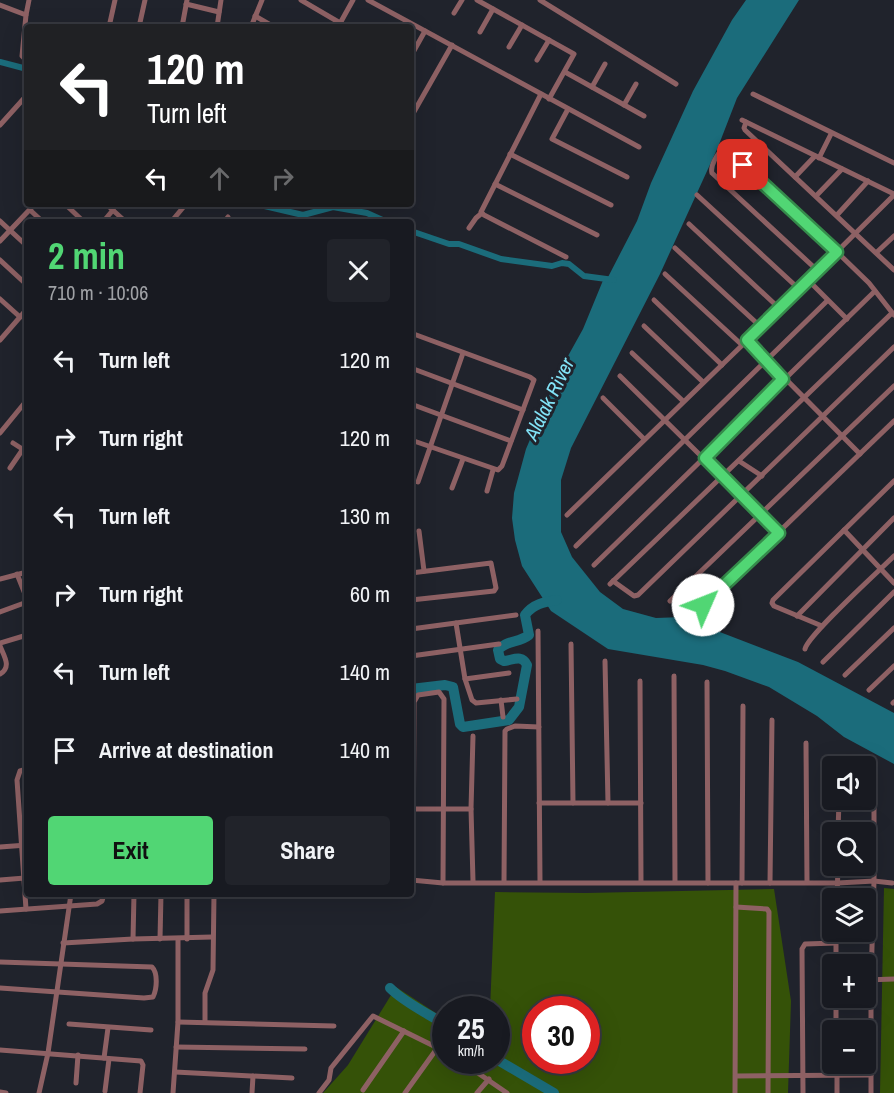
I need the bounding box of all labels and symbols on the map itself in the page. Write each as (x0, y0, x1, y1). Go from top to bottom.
pin (717, 139, 768, 190)
water label: Alalak River (517, 353, 580, 445)
position arrow (671, 573, 735, 637)
speed limit sign: 30 (522, 996, 600, 1074)

